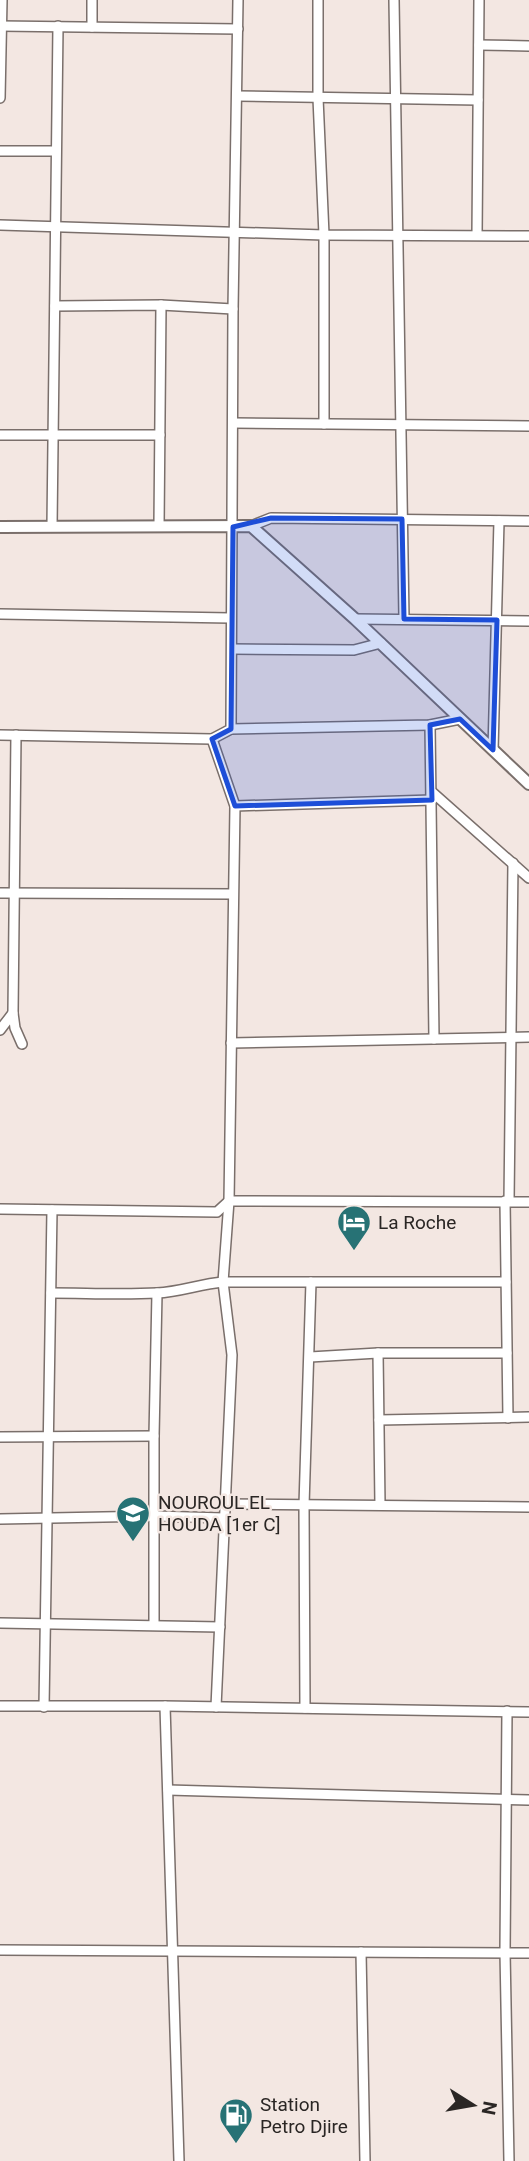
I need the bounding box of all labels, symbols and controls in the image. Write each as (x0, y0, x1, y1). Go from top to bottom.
hotel icon: La Roche (335, 1203, 373, 1252)
place label: La Roche (378, 1211, 456, 1234)
place label: NOUROUL EL HOUDA [1er C] (158, 1491, 281, 1536)
school or university icon: NOUROUL EL HOUDA [1er C] (114, 1494, 152, 1543)
north arrow (438, 2070, 508, 2140)
place label: Station Petro Djire (260, 2093, 348, 2138)
fuel station icon: Station Petro Djire (217, 2096, 255, 2145)
text: N (477, 2099, 502, 2117)

